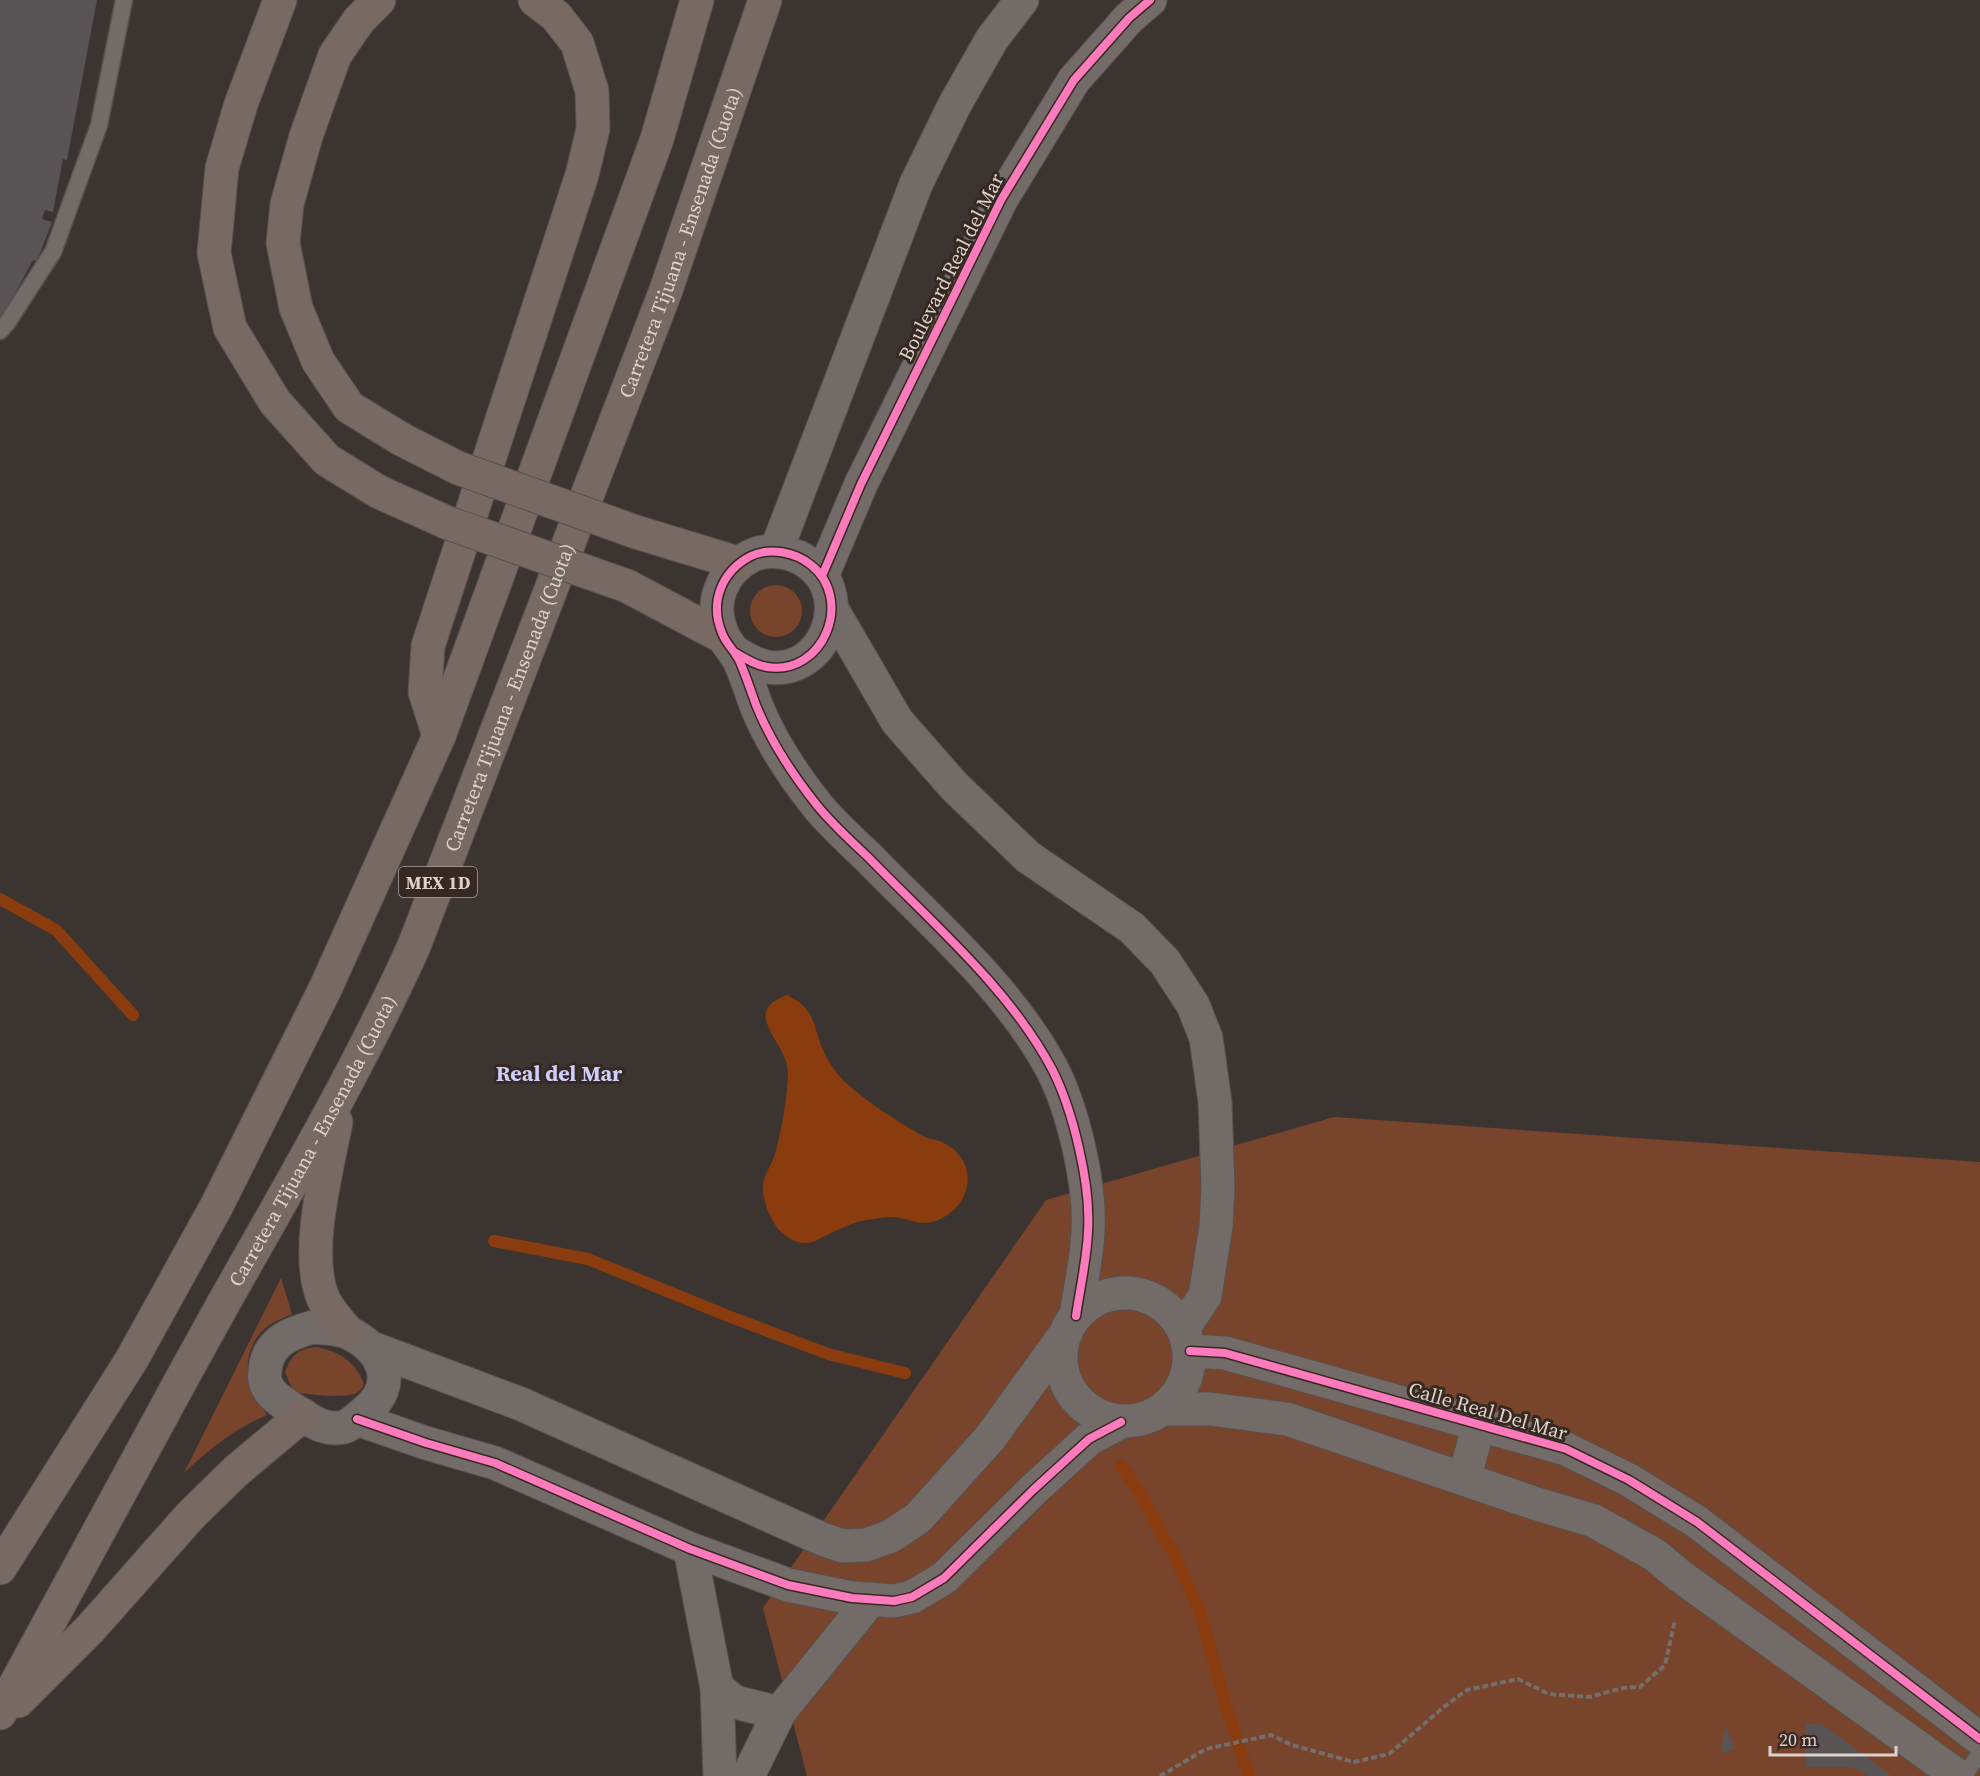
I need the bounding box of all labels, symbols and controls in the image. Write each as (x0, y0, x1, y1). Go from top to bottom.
street label: Carretera Tijuana - Ensenada (Cuota) (612, 83, 748, 402)
street label: Boulevard Real del Mar (892, 168, 1011, 366)
street label: Carretera Tijuana - Ensenada (Cuota) (438, 539, 581, 856)
road number: MEX 1D (399, 867, 477, 897)
street label: Carretera Tijuana - Ensenada (Cuota) (222, 990, 403, 1292)
district label: Real del Mar (496, 1058, 623, 1088)
street label: Calle Real Del Mar (1405, 1375, 1571, 1447)
scale bar (1770, 1719, 1896, 1757)
text: 20 m (1779, 1727, 1817, 1752)

